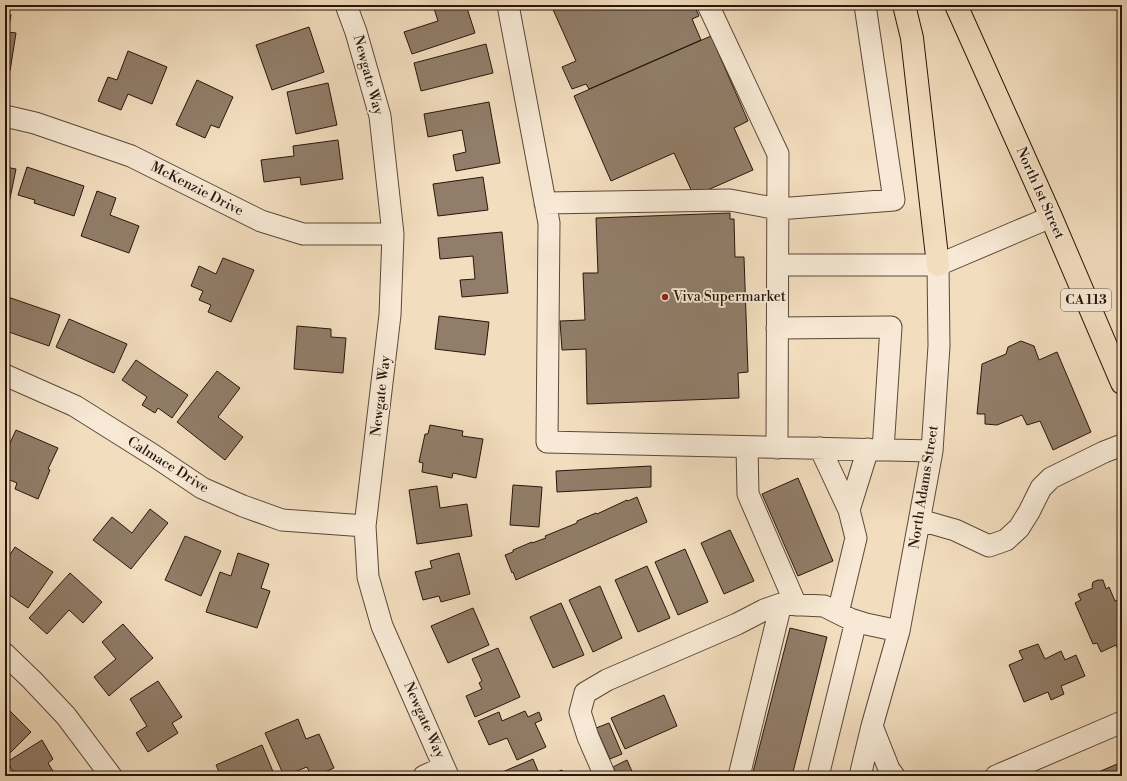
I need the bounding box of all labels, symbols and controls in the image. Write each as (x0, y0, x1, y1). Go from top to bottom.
street label: Newgate Way (349, 33, 387, 117)
street label: North 1st Street (1012, 144, 1068, 242)
street label: McKenzie Drive (147, 158, 247, 220)
place label: Viva Supermarket (672, 288, 786, 306)
road number: CA 113 (1061, 289, 1111, 311)
marker: Viva Supermarket (660, 292, 670, 302)
street label: Newgate Way (367, 354, 395, 438)
street label: North Adams Street (905, 424, 943, 550)
street label: Calmace Drive (124, 433, 212, 497)
street label: Newgate Way (399, 679, 449, 761)

